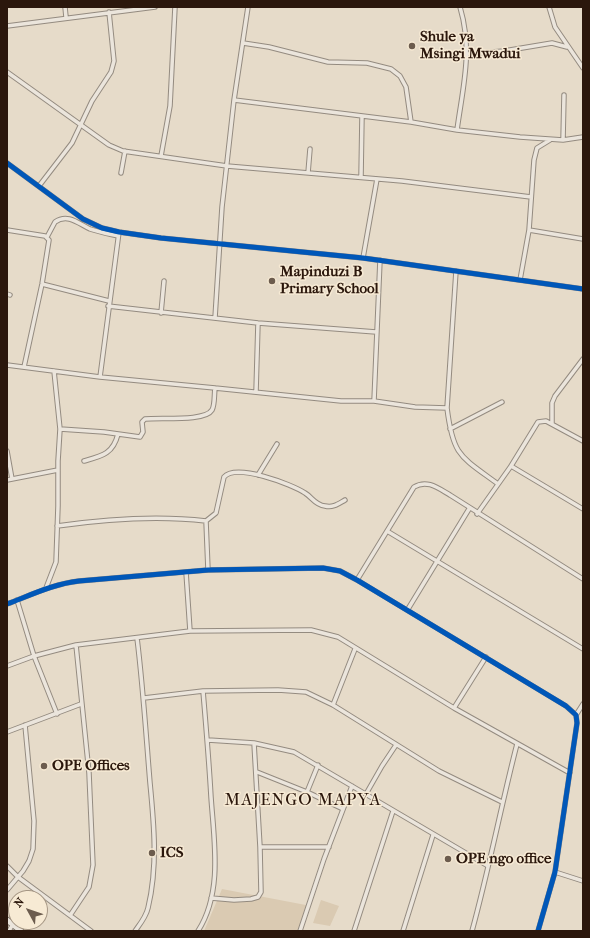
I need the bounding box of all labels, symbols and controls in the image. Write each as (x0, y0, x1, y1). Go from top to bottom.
place label: Shule ya Msingi Mwadui (420, 28, 521, 63)
marker: Shule ya Msingi Mwadui (407, 41, 417, 51)
place label: Mapinduzi B Primary School (280, 263, 379, 298)
marker: Mapinduzi B Primary School (267, 276, 277, 286)
place label: OPE Offices (52, 757, 130, 775)
marker: OPE Offices (39, 761, 49, 771)
district label: MAJENGO MAPYA (225, 791, 381, 811)
place label: ICS (160, 844, 184, 862)
marker: ICS (147, 848, 157, 858)
place label: OPE ngo office (456, 850, 551, 868)
marker: OPE ngo office (443, 854, 453, 864)
north arrow (8, 890, 48, 930)
text: N (12, 895, 27, 910)

